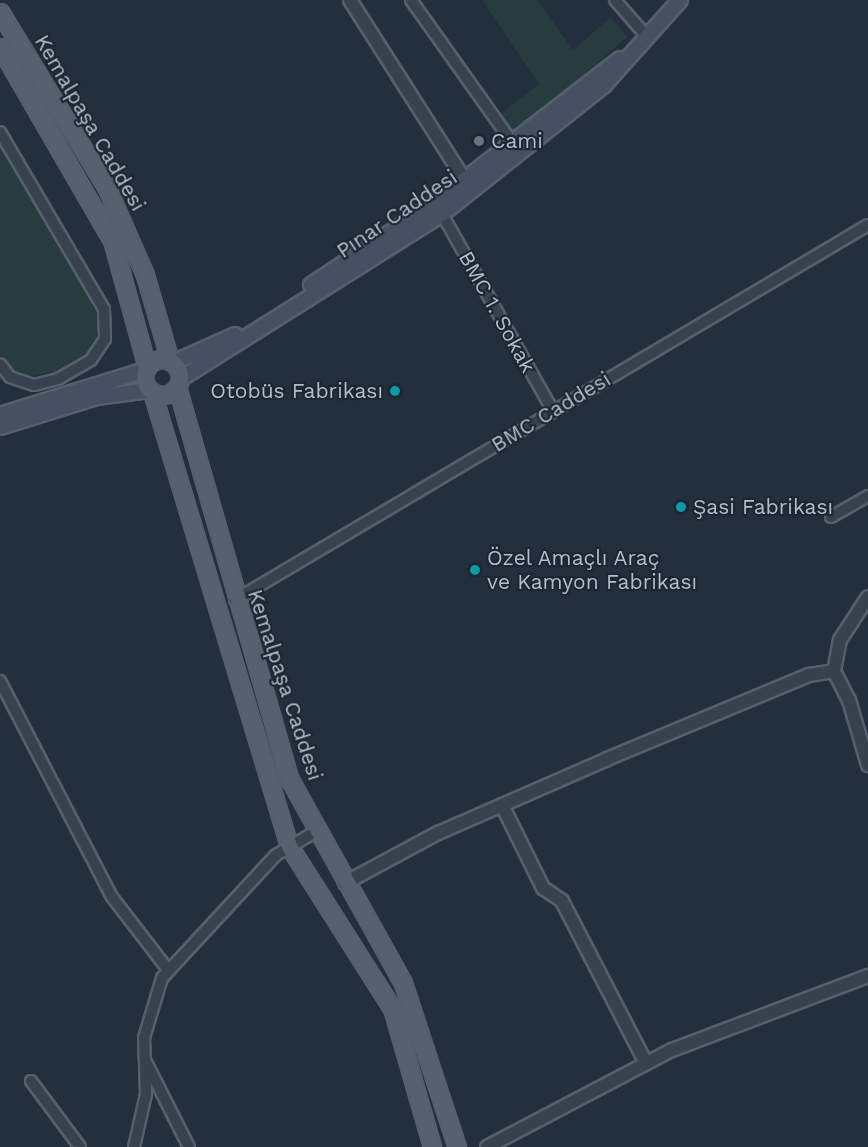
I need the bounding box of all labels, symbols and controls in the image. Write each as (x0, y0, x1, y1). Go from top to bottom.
street label: Kemalpaşa Caddesi (29, 30, 151, 216)
place label: Cami (491, 128, 543, 154)
marker: Cami (472, 134, 486, 148)
street label: Pınar Caddesi (332, 164, 462, 264)
street label: BMC 1. Sokak (453, 247, 541, 377)
street label: BMC Caddesi (487, 367, 615, 457)
place label: Otobüs Fabrikası (210, 378, 383, 404)
marker: Otobüs Fabrikası (388, 384, 402, 398)
place label: Şasi Fabrikası (693, 494, 833, 520)
marker: Şasi Fabrikası (674, 500, 688, 514)
place label: Özel Amaçlı Araç ve Kamyon Fabrikası (487, 545, 697, 595)
marker: Özel Amaçlı Araç ve Kamyon Fabrikası (468, 563, 482, 577)
street label: Kemalpaşa Caddesi (242, 586, 328, 784)

